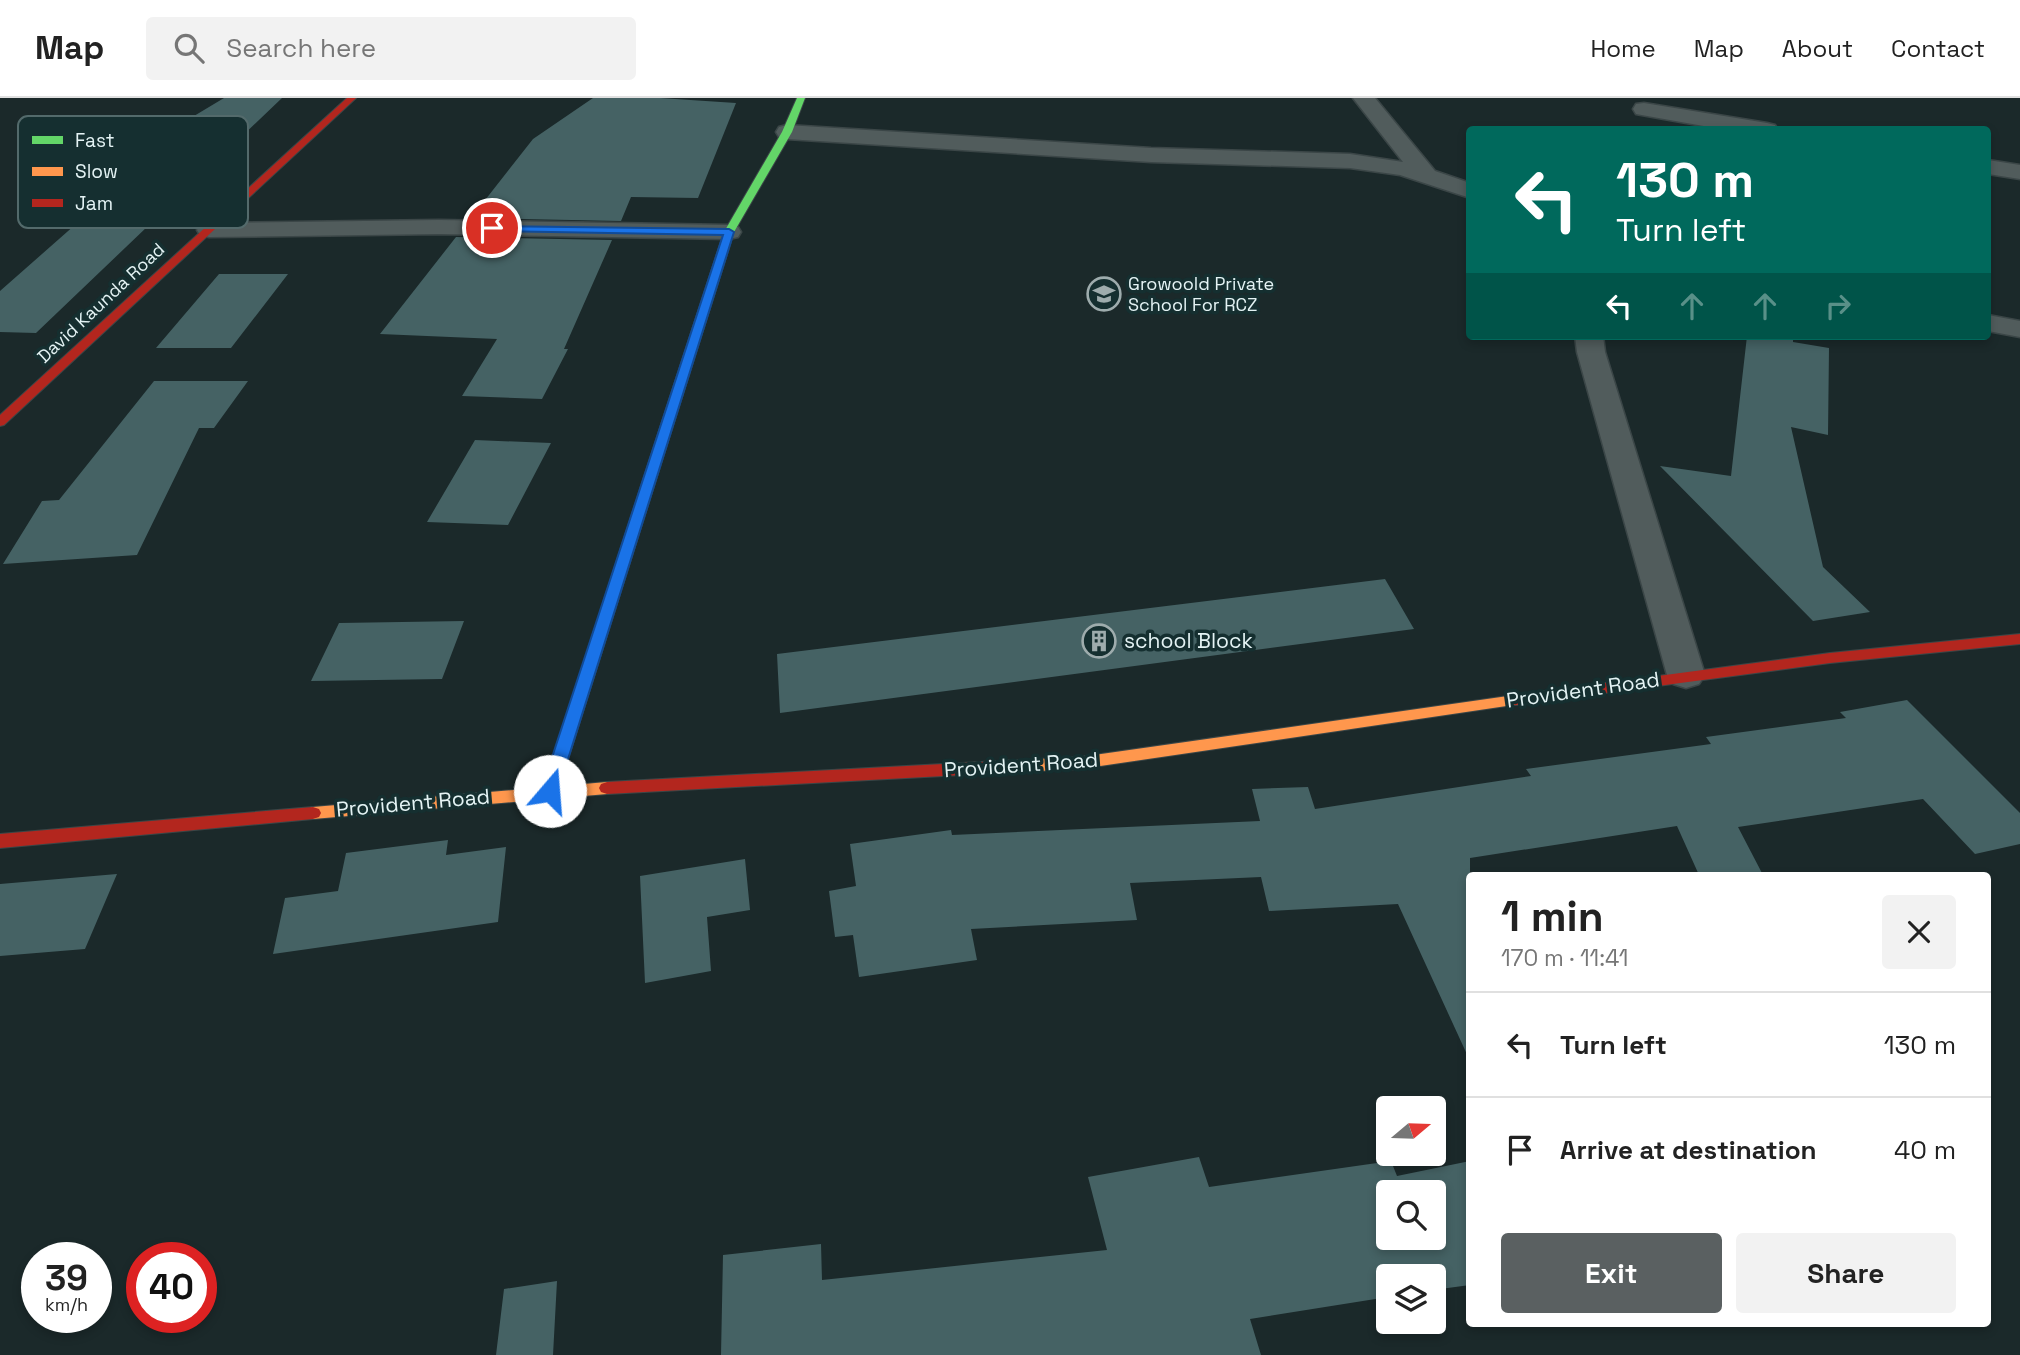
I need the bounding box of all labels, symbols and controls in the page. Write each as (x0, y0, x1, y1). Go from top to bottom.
search box (146, 17, 636, 80)
text: Map (35, 27, 104, 69)
icon: search (170, 29, 208, 67)
text: Search here (226, 31, 376, 65)
text: Home (1590, 33, 1656, 64)
text: Map (1694, 33, 1744, 64)
text: About (1782, 33, 1853, 64)
text: Contact (1891, 33, 1985, 64)
legend (18, 116, 248, 228)
text: Fast (75, 128, 115, 153)
text: 130 m (1616, 149, 1754, 211)
icon: left (1501, 154, 1592, 245)
text: Slow (75, 159, 118, 184)
text: Jam (75, 191, 113, 216)
pin (462, 198, 522, 258)
icon: arrive (473, 209, 511, 247)
text: Turn left (1616, 210, 1746, 250)
street label: David Kaunda Road (32, 238, 169, 368)
place label: Growoold Private School For RCZ (1128, 272, 1274, 316)
school or university icon: Growoold Private School For RCZ (1085, 275, 1123, 313)
icon: left (1600, 287, 1638, 325)
icon: ahead (1673, 287, 1711, 325)
icon: ahead (1746, 287, 1784, 325)
icon: right (1819, 287, 1857, 325)
building icon: school Block (1080, 622, 1118, 660)
place label: school Block (1124, 627, 1253, 654)
street label: Provident Road (1505, 665, 1661, 714)
street label: Provident Road (943, 746, 1099, 783)
position arrow (513, 754, 587, 828)
street label: Provident Road (335, 782, 491, 823)
text: 1 min (1501, 890, 1604, 943)
button: close (1882, 895, 1956, 969)
text: 170 m · 11:41 (1501, 943, 1628, 973)
icon: left (1501, 1026, 1539, 1064)
text: Turn left (1560, 1028, 1667, 1062)
text: 130 m (1884, 1028, 1956, 1062)
north arrow (1376, 1096, 1446, 1166)
map controls (1376, 1096, 1446, 1334)
icon: arrive (1501, 1131, 1539, 1169)
text: Arrive at destination (1560, 1133, 1817, 1167)
text: 40 m (1894, 1133, 1956, 1167)
button: search (1376, 1180, 1446, 1250)
button: Exit (1501, 1233, 1722, 1313)
button: Share (1736, 1233, 1956, 1313)
speed limit sign: 40 (126, 1242, 217, 1333)
text: 39 (45, 1256, 88, 1300)
button: layers (1376, 1264, 1446, 1334)
text: km/h (45, 1293, 88, 1316)

